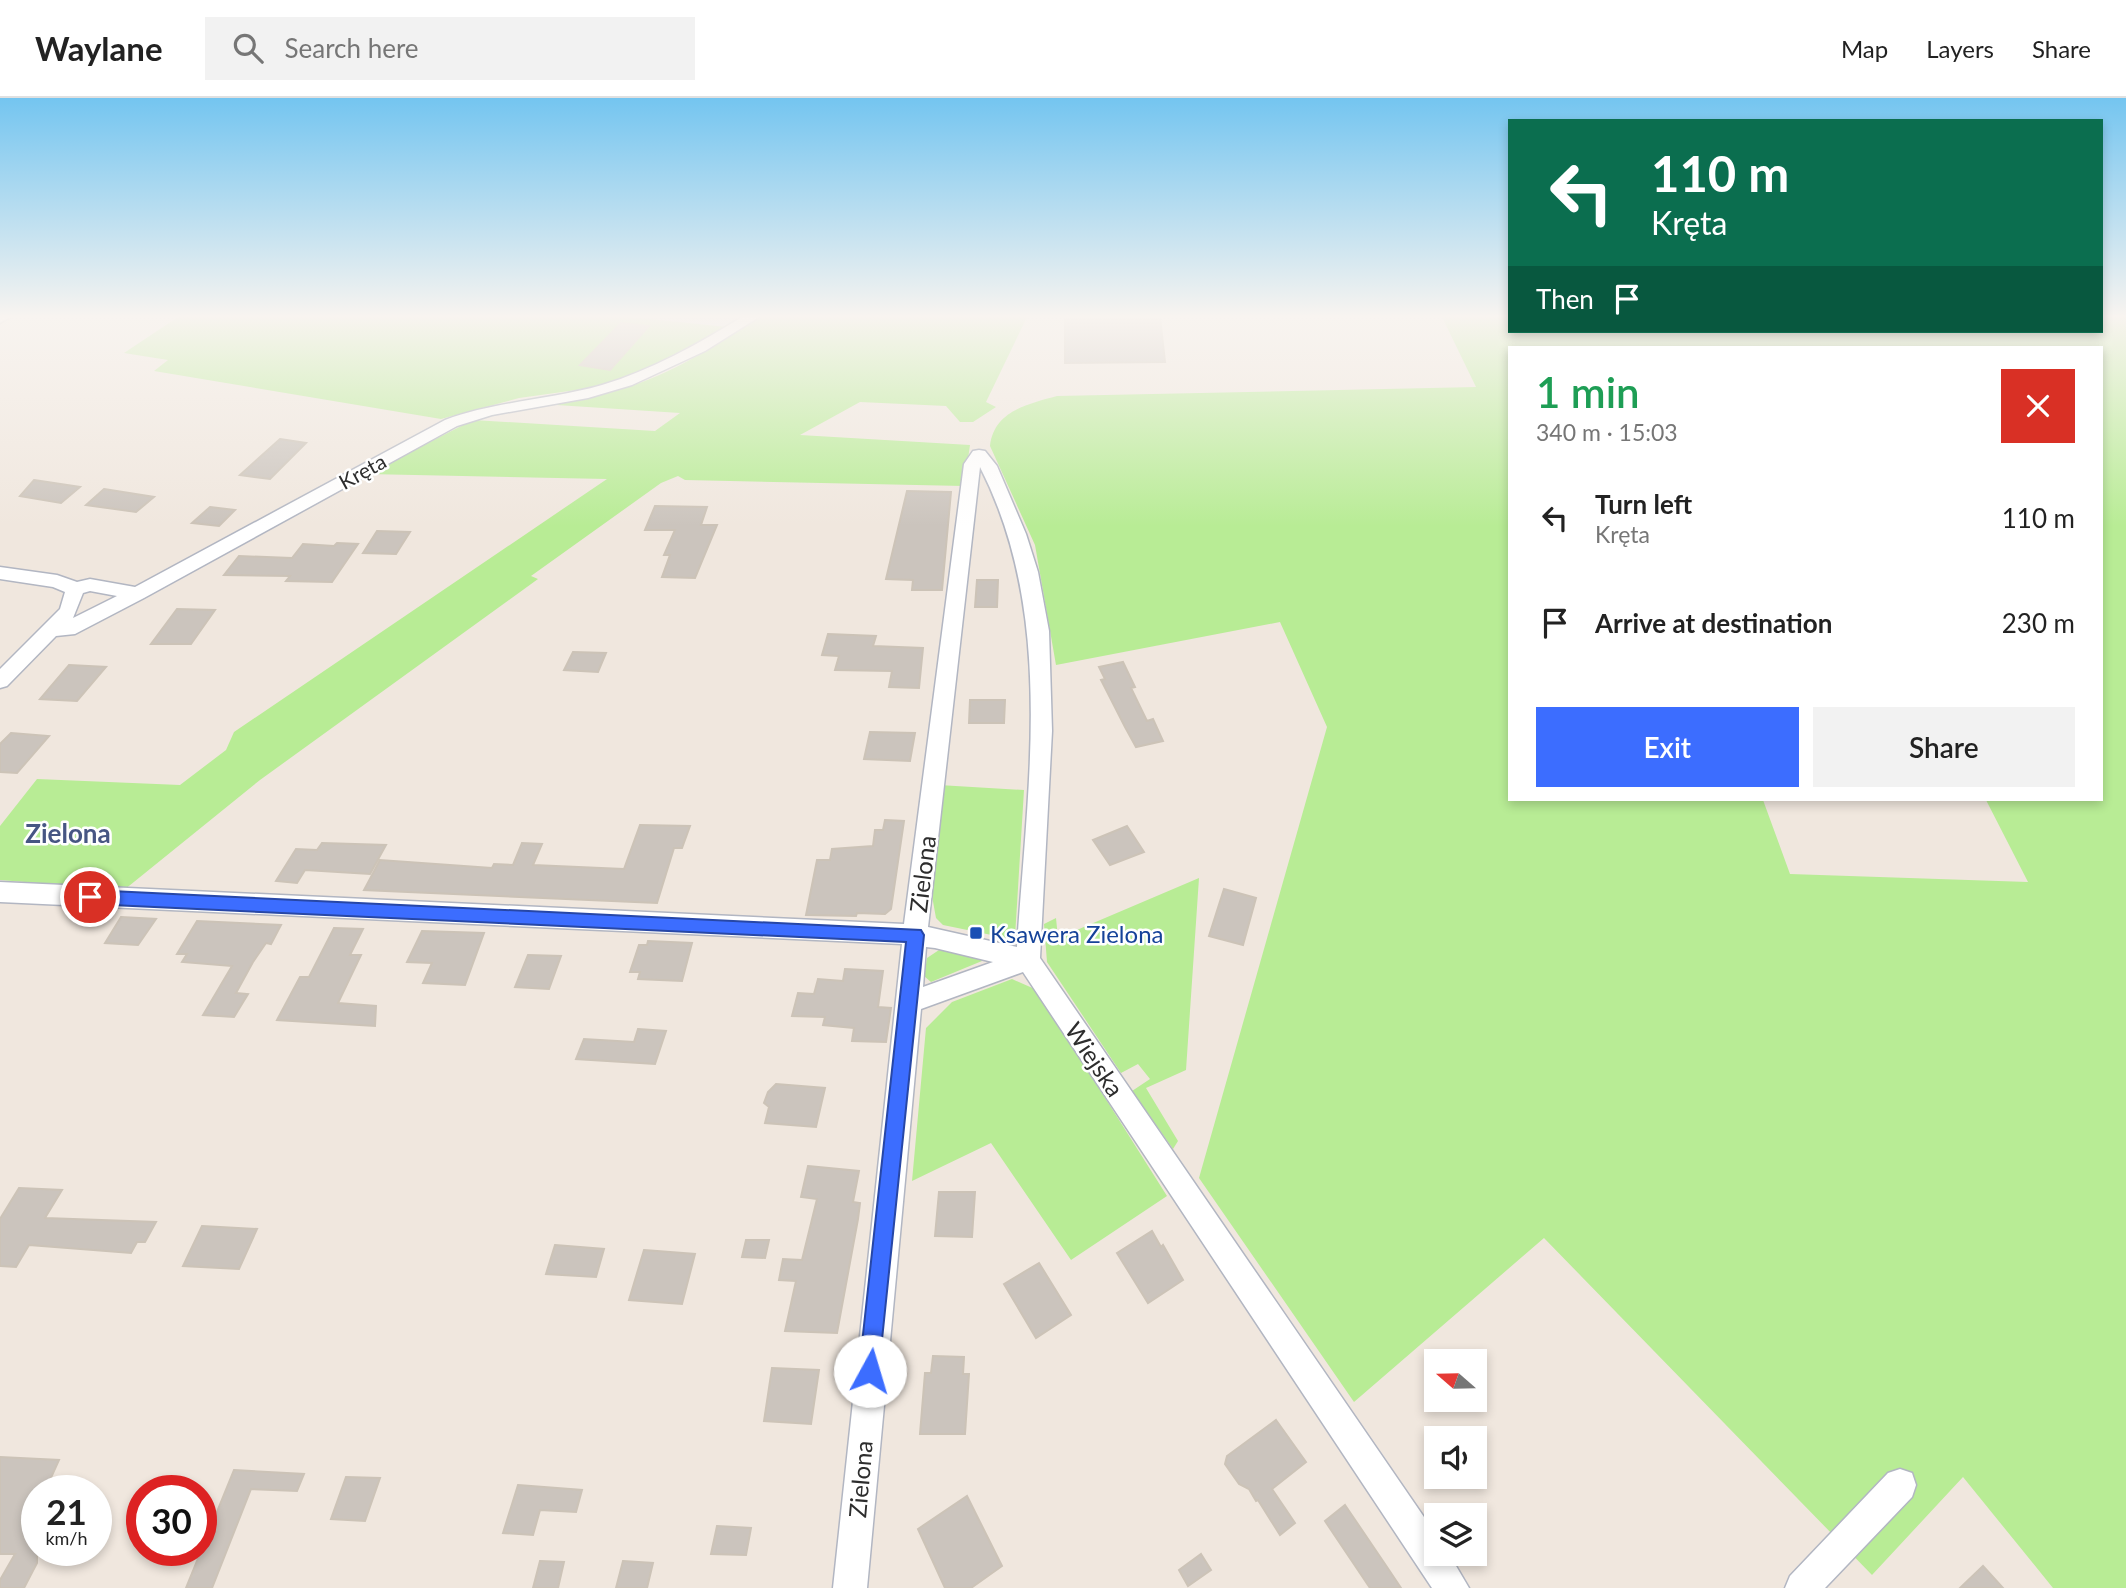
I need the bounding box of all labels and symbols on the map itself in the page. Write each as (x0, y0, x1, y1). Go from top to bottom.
street label: Kręta (334, 448, 390, 494)
district label: Zielona (25, 817, 111, 849)
street label: Zielona (903, 834, 941, 914)
pin (60, 867, 120, 927)
place label: Ksawera Zielona (990, 919, 1163, 948)
marker: Ksawera Zielona (968, 925, 984, 941)
street label: Wiejska (1060, 1016, 1130, 1102)
position arrow (833, 1334, 907, 1408)
north arrow (1424, 1349, 1488, 1412)
street label: Zielona (842, 1439, 878, 1519)
speed limit sign: 30 (126, 1475, 217, 1566)

